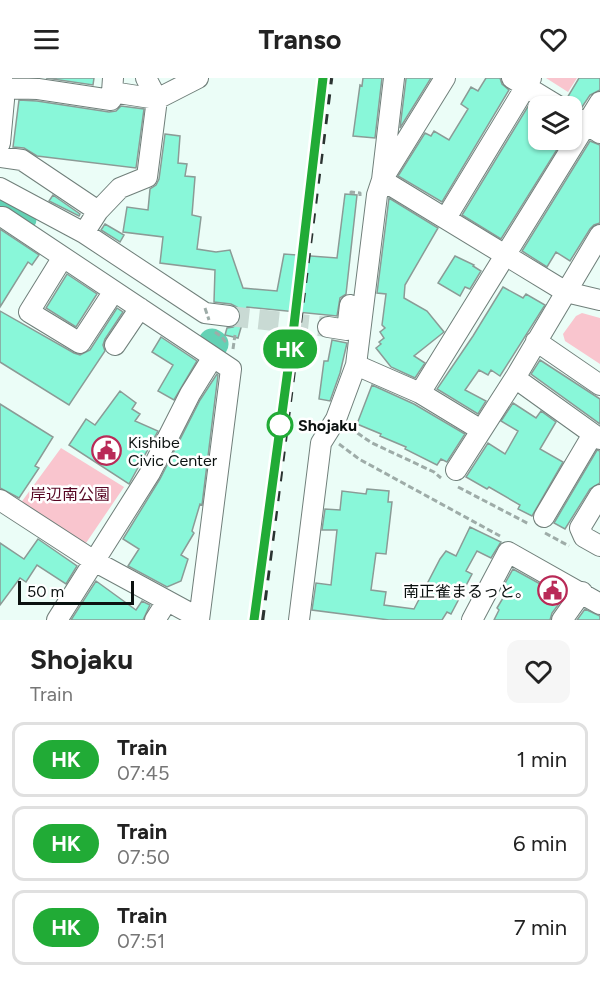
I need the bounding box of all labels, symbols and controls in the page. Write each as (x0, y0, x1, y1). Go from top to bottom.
icon: menu (30, 23, 63, 56)
text: Transo (259, 23, 341, 56)
icon: heart (537, 23, 570, 56)
map controls (528, 96, 582, 150)
button: layers (528, 96, 582, 150)
line badge: HK (263, 330, 317, 368)
text: HK (275, 337, 305, 362)
marker: Shojaku (267, 412, 293, 438)
place label: Shojaku (298, 416, 357, 435)
place label: Kishibe Civic Center (128, 433, 218, 470)
public building icon: Kishibe Civic Center (91, 435, 123, 467)
park label: 岸辺南公園 (30, 485, 110, 504)
public building icon: 南正雀まるっと。 (536, 575, 568, 607)
scale bar (18, 578, 134, 606)
text: 50 m (27, 582, 64, 601)
place label: 南正雀まるっと。 (403, 582, 531, 601)
button: heart (507, 640, 570, 703)
text: Shojaku (30, 642, 133, 676)
text: Train (30, 682, 73, 706)
text: Train (117, 734, 167, 761)
text: 1 min (516, 746, 567, 773)
text: HK (51, 747, 81, 772)
text: 07:45 (117, 761, 170, 785)
text: Train (117, 818, 167, 845)
text: 6 min (513, 830, 567, 857)
text: HK (51, 831, 81, 856)
text: 07:50 (117, 845, 170, 869)
text: Train (117, 902, 167, 929)
text: 7 min (514, 914, 567, 941)
text: HK (51, 915, 81, 940)
text: 07:51 (117, 929, 165, 953)

